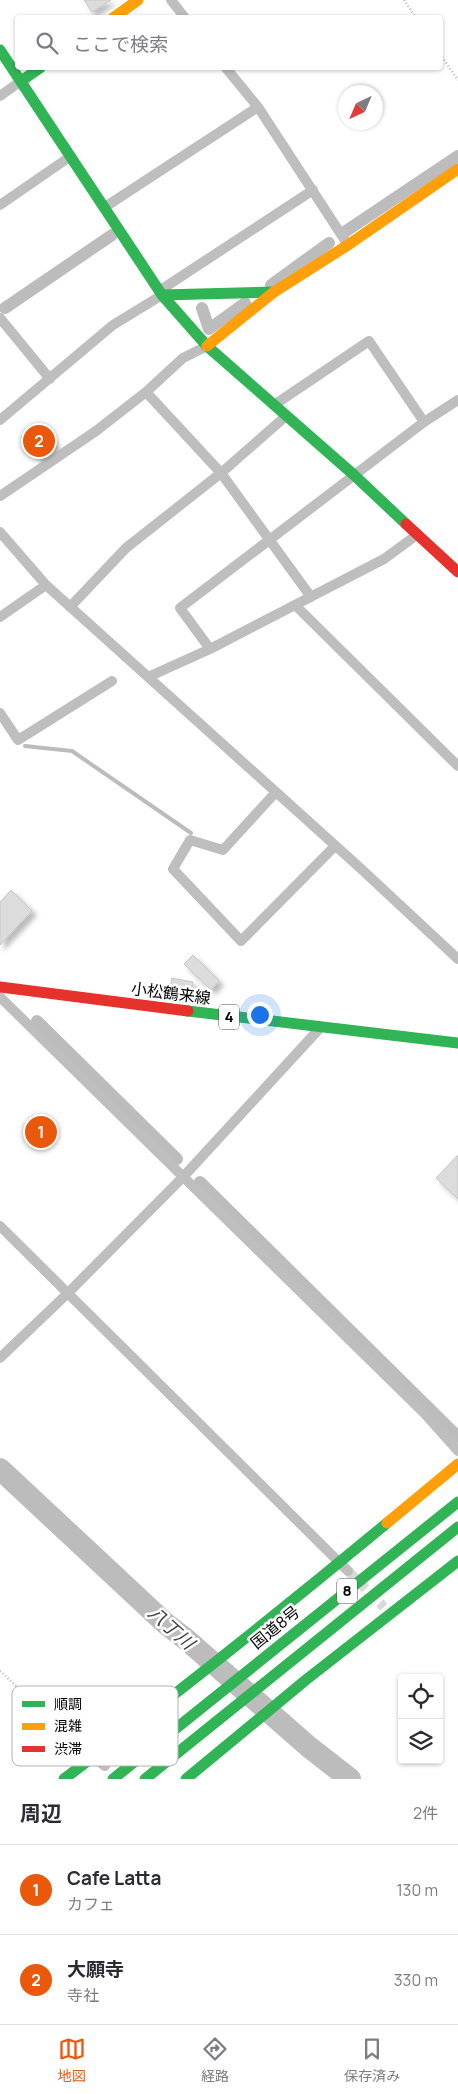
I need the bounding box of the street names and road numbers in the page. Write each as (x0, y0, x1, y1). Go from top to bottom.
street label: 小松鶴来線 (130, 977, 212, 1009)
road number: 4 (219, 1004, 239, 1030)
road number: 8 (337, 1578, 357, 1604)
street label: 国道8号 (246, 1600, 304, 1654)

